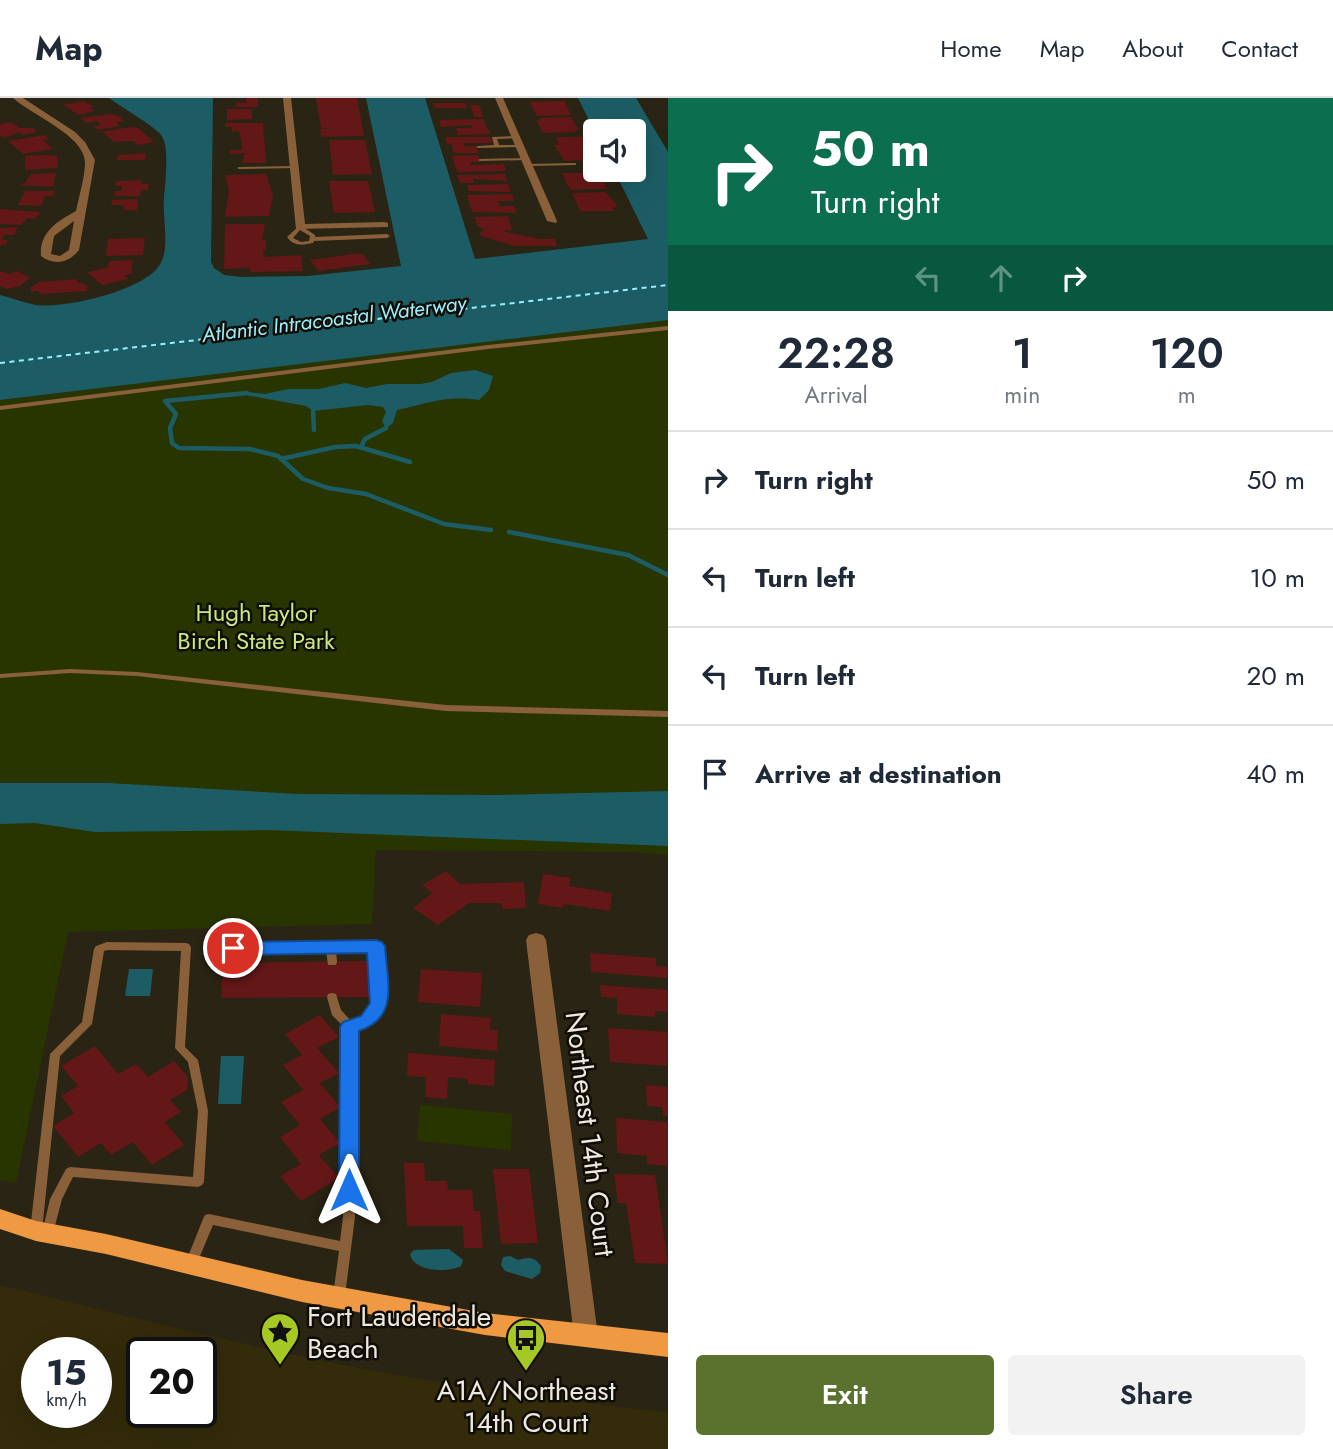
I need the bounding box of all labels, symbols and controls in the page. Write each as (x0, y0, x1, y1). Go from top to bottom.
text: Map (35, 25, 103, 72)
text: Home (940, 31, 1002, 66)
text: Map (1040, 31, 1084, 66)
text: About (1122, 31, 1183, 66)
text: Contact (1221, 31, 1298, 66)
text: 50 m (811, 114, 930, 184)
map controls (583, 119, 646, 182)
button: sound (583, 119, 646, 182)
icon: right (696, 126, 787, 217)
text: Turn right (811, 179, 940, 225)
icon: left (909, 259, 947, 297)
icon: ahead (982, 259, 1020, 297)
icon: right (1055, 259, 1093, 297)
water label: Atlantic Intracoastal Waterway (199, 288, 470, 350)
text: 22:28 (777, 323, 895, 384)
text: 1 (1012, 323, 1033, 384)
text: 120 (1150, 323, 1224, 384)
text: Arrival (804, 378, 868, 412)
text: min (1004, 378, 1040, 412)
text: m (1178, 378, 1196, 412)
icon: right (696, 461, 734, 499)
text: Turn right (755, 461, 873, 499)
text: 50 m (1247, 461, 1305, 499)
icon: left (696, 559, 734, 597)
text: Turn left (755, 559, 855, 597)
text: 10 m (1250, 559, 1305, 597)
park label: Hugh Taylor Birch State Park (177, 595, 335, 658)
icon: left (696, 657, 734, 695)
text: Turn left (755, 657, 855, 695)
text: 20 m (1247, 657, 1305, 695)
icon: arrive (696, 755, 734, 793)
text: Arrive at destination (755, 755, 1002, 793)
text: 40 m (1246, 755, 1305, 793)
pin (203, 918, 263, 978)
icon: arrive (214, 929, 252, 967)
street label: Northeast 14th Court (555, 1009, 625, 1259)
position arrow (312, 1153, 386, 1227)
place label: Fort Lauderdale Beach (307, 1296, 491, 1369)
place icon: Fort Lauderdale Beach (259, 1311, 301, 1366)
bus stop icon: A1A/Northeast 14th Court (505, 1317, 547, 1372)
speed limit sign: 20 (126, 1337, 217, 1428)
text: 15 (46, 1348, 87, 1398)
button: Exit (696, 1355, 994, 1435)
button: Share (1008, 1355, 1305, 1435)
place label: A1A/Northeast 14th Court (437, 1370, 616, 1443)
text: km/h (46, 1387, 87, 1413)

